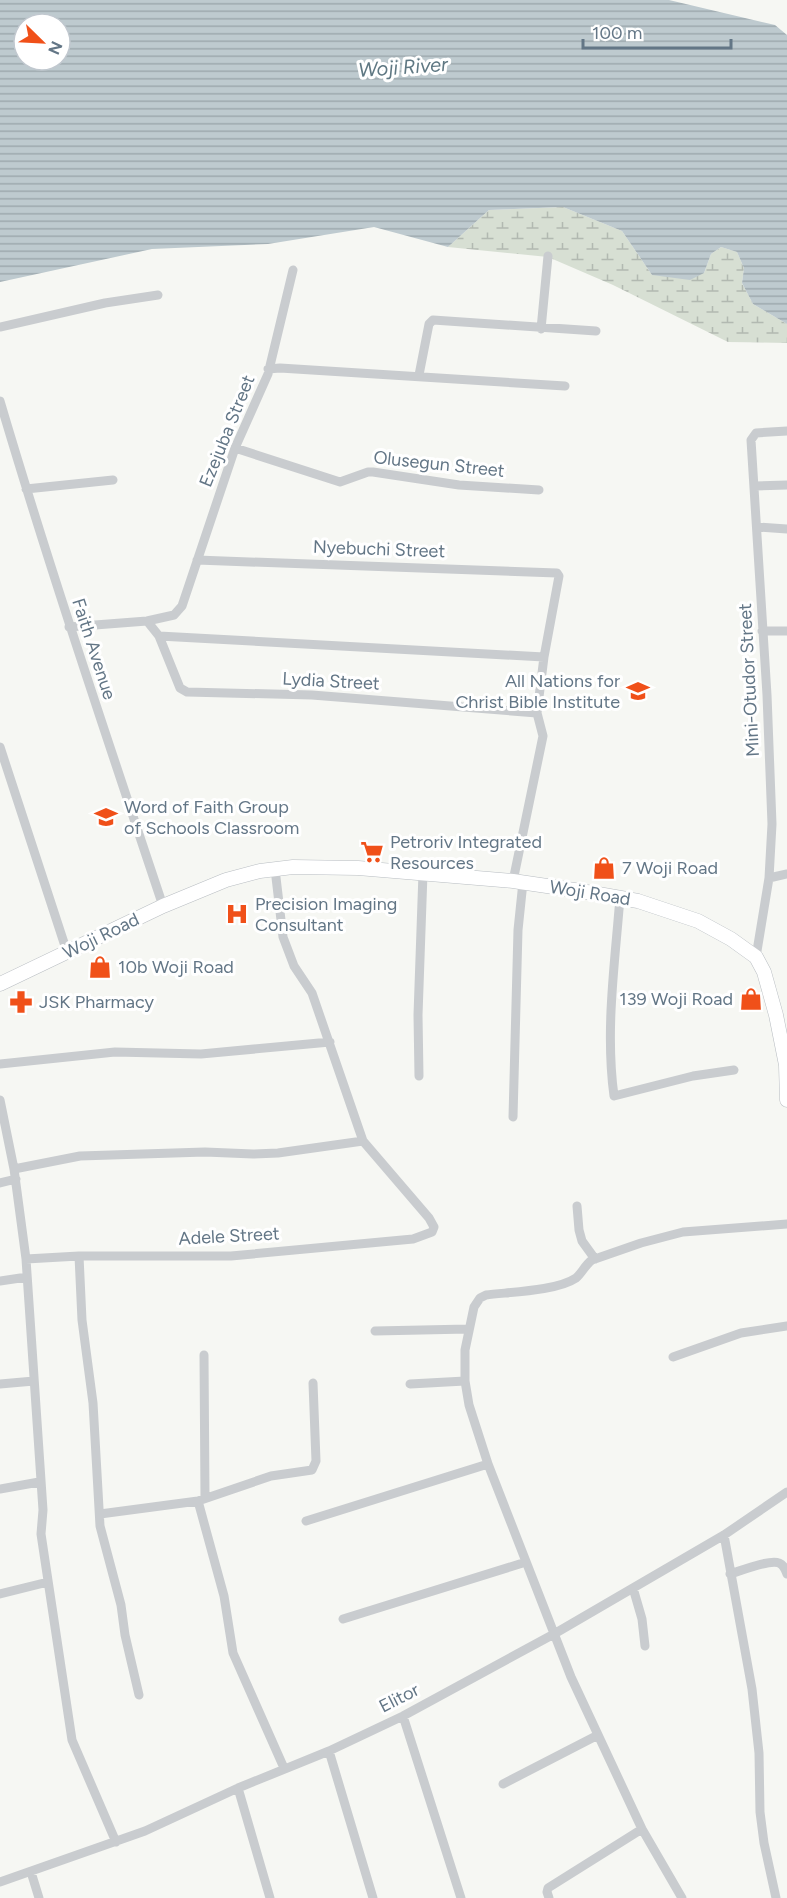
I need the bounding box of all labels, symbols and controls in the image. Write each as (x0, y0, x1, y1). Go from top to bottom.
north arrow (12, 12, 72, 72)
scale bar (583, 12, 732, 50)
text: 100 m (592, 22, 642, 44)
text: N (44, 38, 66, 57)
water label: Woji River (357, 52, 450, 82)
street label: Ezejuba Street (195, 372, 260, 490)
street label: Olusegun Street (372, 446, 506, 482)
street label: Nyebuchi Street (312, 536, 446, 562)
street label: Faith Avenue (67, 596, 121, 703)
street label: Mini-Otudor Street (734, 602, 764, 757)
street label: Lydia Street (282, 667, 380, 695)
place label: All Nations for Christ Bible Institute (455, 670, 620, 713)
school or university icon: All Nations for Christ Bible Institute (625, 678, 651, 704)
place label: Word of Faith Group of Schools Classroom (124, 796, 299, 839)
school or university icon: Word of Faith Group of Schools Classroom (93, 804, 119, 830)
place label: Petroriv Integrated Resources (390, 831, 542, 874)
supermarket icon: Petroriv Integrated Resources (359, 839, 385, 865)
shop icon: 7 Woji Road (591, 855, 617, 881)
place label: 7 Woji Road (622, 857, 718, 879)
street label: Woji Road (548, 876, 632, 910)
place label: Precision Imaging Consultant (255, 893, 397, 936)
hospital icon: Precision Imaging Consultant (224, 901, 250, 927)
street label: Woji Road (59, 908, 143, 964)
shop icon: 10b Woji Road (87, 954, 113, 980)
place label: 10b Woji Road (118, 956, 234, 978)
shop icon: 139 Woji Road (738, 986, 764, 1012)
place label: 139 Woji Road (619, 988, 733, 1010)
pharmacy icon: JSK Pharmacy (8, 989, 34, 1015)
place label: JSK Pharmacy (39, 991, 154, 1013)
street label: Adele Street (178, 1222, 280, 1250)
street label: Elitor (375, 1679, 423, 1717)

